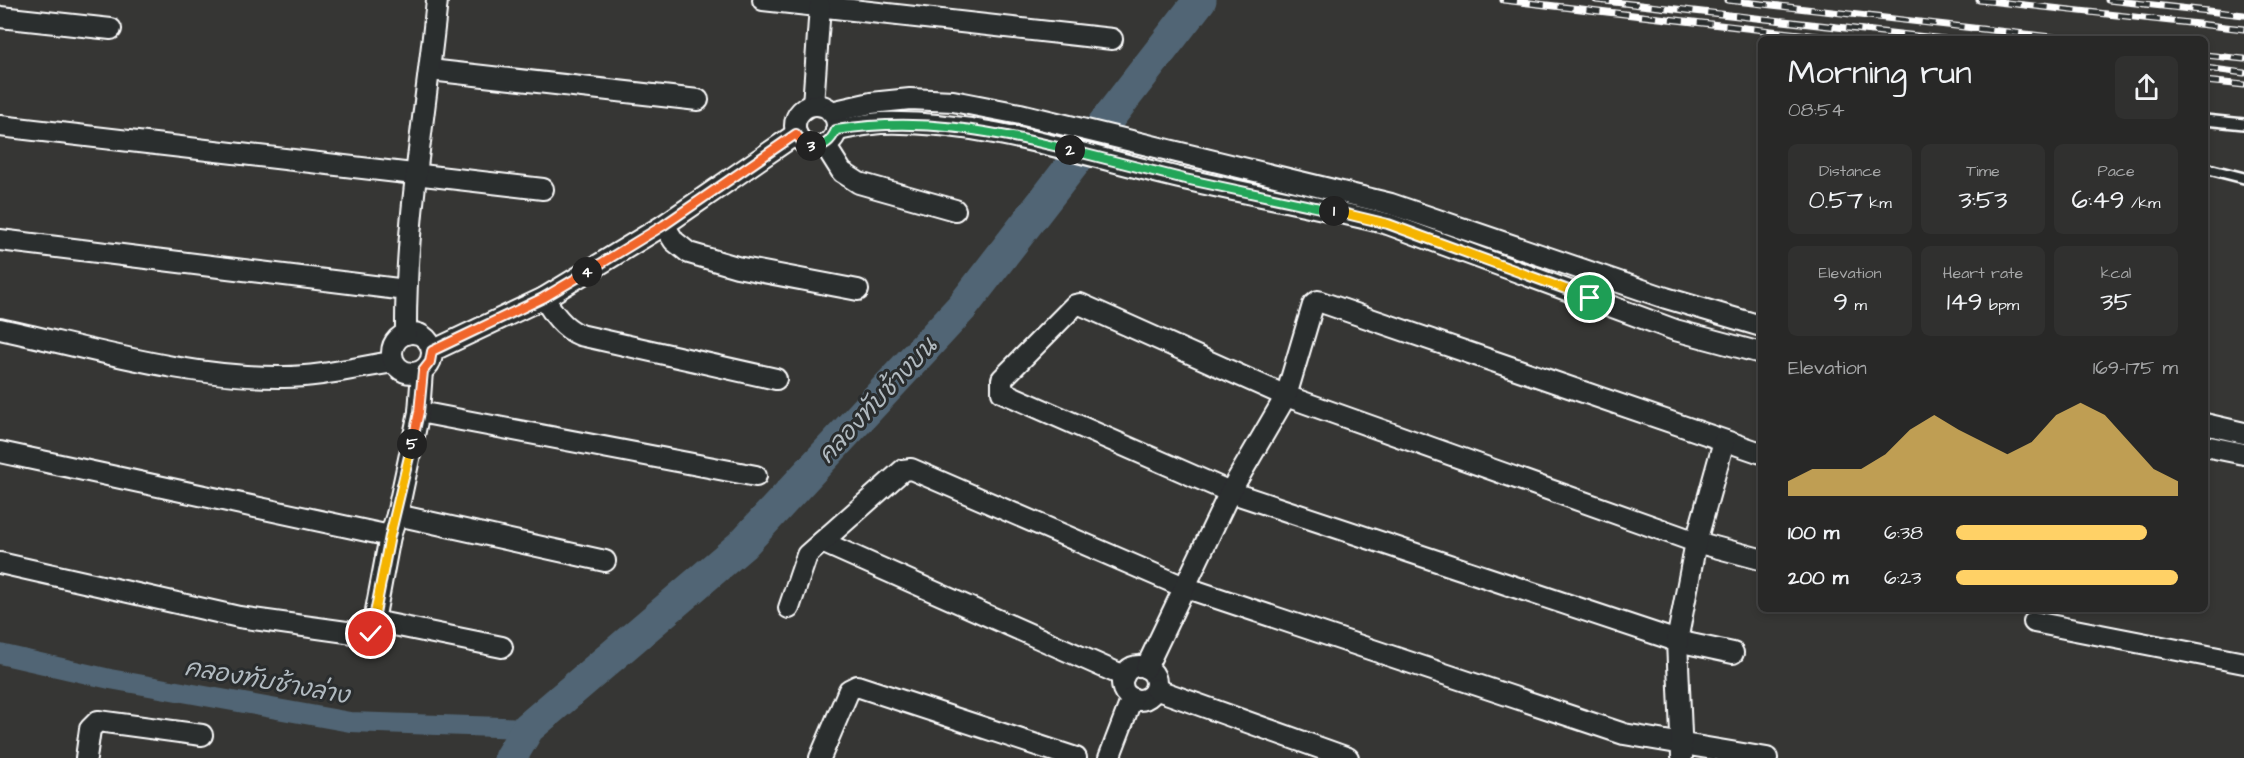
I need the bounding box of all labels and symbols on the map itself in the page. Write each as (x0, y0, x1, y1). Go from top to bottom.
pin: 3 (796, 131, 826, 161)
pin: 2 (1055, 135, 1085, 165)
pin: 1 (1319, 196, 1349, 226)
pin: 4 (572, 257, 602, 287)
pin (1564, 272, 1615, 323)
water label: คลองทับช้างบน (810, 329, 946, 471)
pin: 5 (397, 429, 427, 459)
pin (345, 608, 396, 659)
water label: คลองทับช้างล่าง (182, 651, 354, 714)

